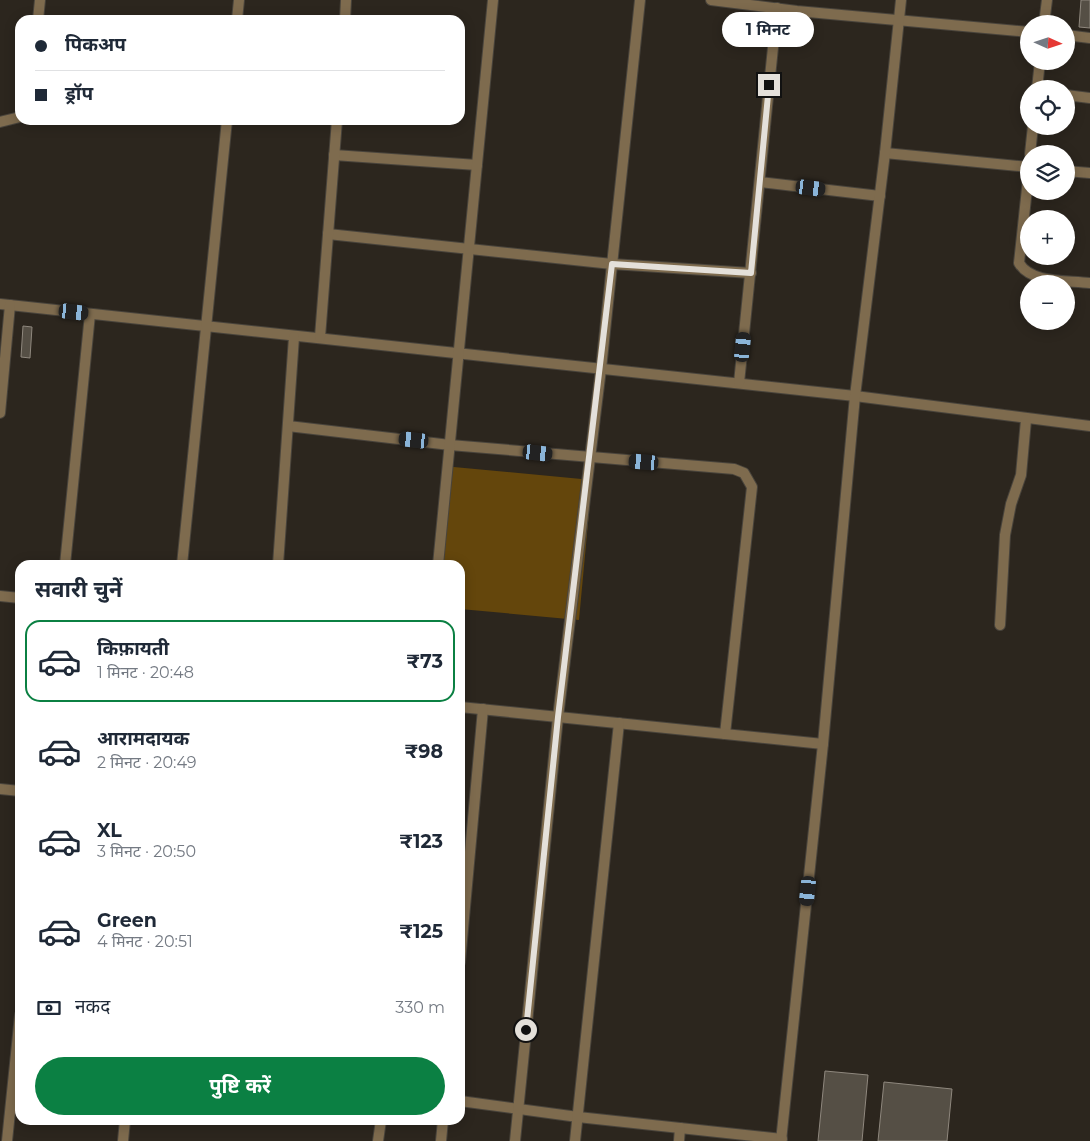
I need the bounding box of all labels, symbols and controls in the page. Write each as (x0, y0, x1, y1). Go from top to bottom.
callout: 1 मिनट (723, 12, 815, 48)
north arrow (1020, 15, 1075, 70)
map controls (1020, 15, 1075, 330)
text: 1 मिनट (746, 20, 790, 39)
text: पिकअप (65, 33, 126, 56)
route end (758, 74, 780, 96)
button: locate (1020, 80, 1075, 135)
text: ड्रॉप (65, 82, 93, 105)
button: layers (1020, 145, 1075, 200)
car (795, 179, 826, 197)
button: + (1020, 210, 1075, 265)
button: − (1020, 275, 1075, 330)
car (58, 303, 89, 321)
car (733, 331, 752, 363)
car (398, 431, 429, 449)
car (522, 444, 553, 462)
car (628, 453, 659, 471)
text: सवारी चुनें (35, 576, 122, 603)
text: किफ़ायती (97, 637, 169, 660)
icon: car (37, 639, 82, 684)
text: ₹73 (406, 650, 443, 673)
text: 1 मिनट · 20:48 (97, 663, 194, 682)
text: आरामदायक (97, 727, 189, 750)
icon: car (37, 729, 82, 774)
text: ₹98 (405, 740, 443, 763)
text: 2 मिनट · 20:49 (97, 753, 197, 772)
icon: car (37, 819, 82, 864)
text: XL (97, 819, 122, 842)
text: ₹123 (399, 830, 443, 853)
text: 3 मिनट · 20:50 (97, 842, 196, 861)
car (798, 875, 817, 907)
icon: car (37, 909, 82, 954)
text: Green (97, 909, 157, 932)
text: ₹125 (399, 920, 443, 943)
text: 4 मिनट · 20:51 (97, 932, 193, 951)
icon: cash (35, 994, 63, 1022)
text: नकद (75, 995, 110, 1018)
text: 330 m (395, 998, 445, 1017)
route start (515, 1019, 537, 1041)
button: पुष्टि करें (35, 1057, 445, 1115)

